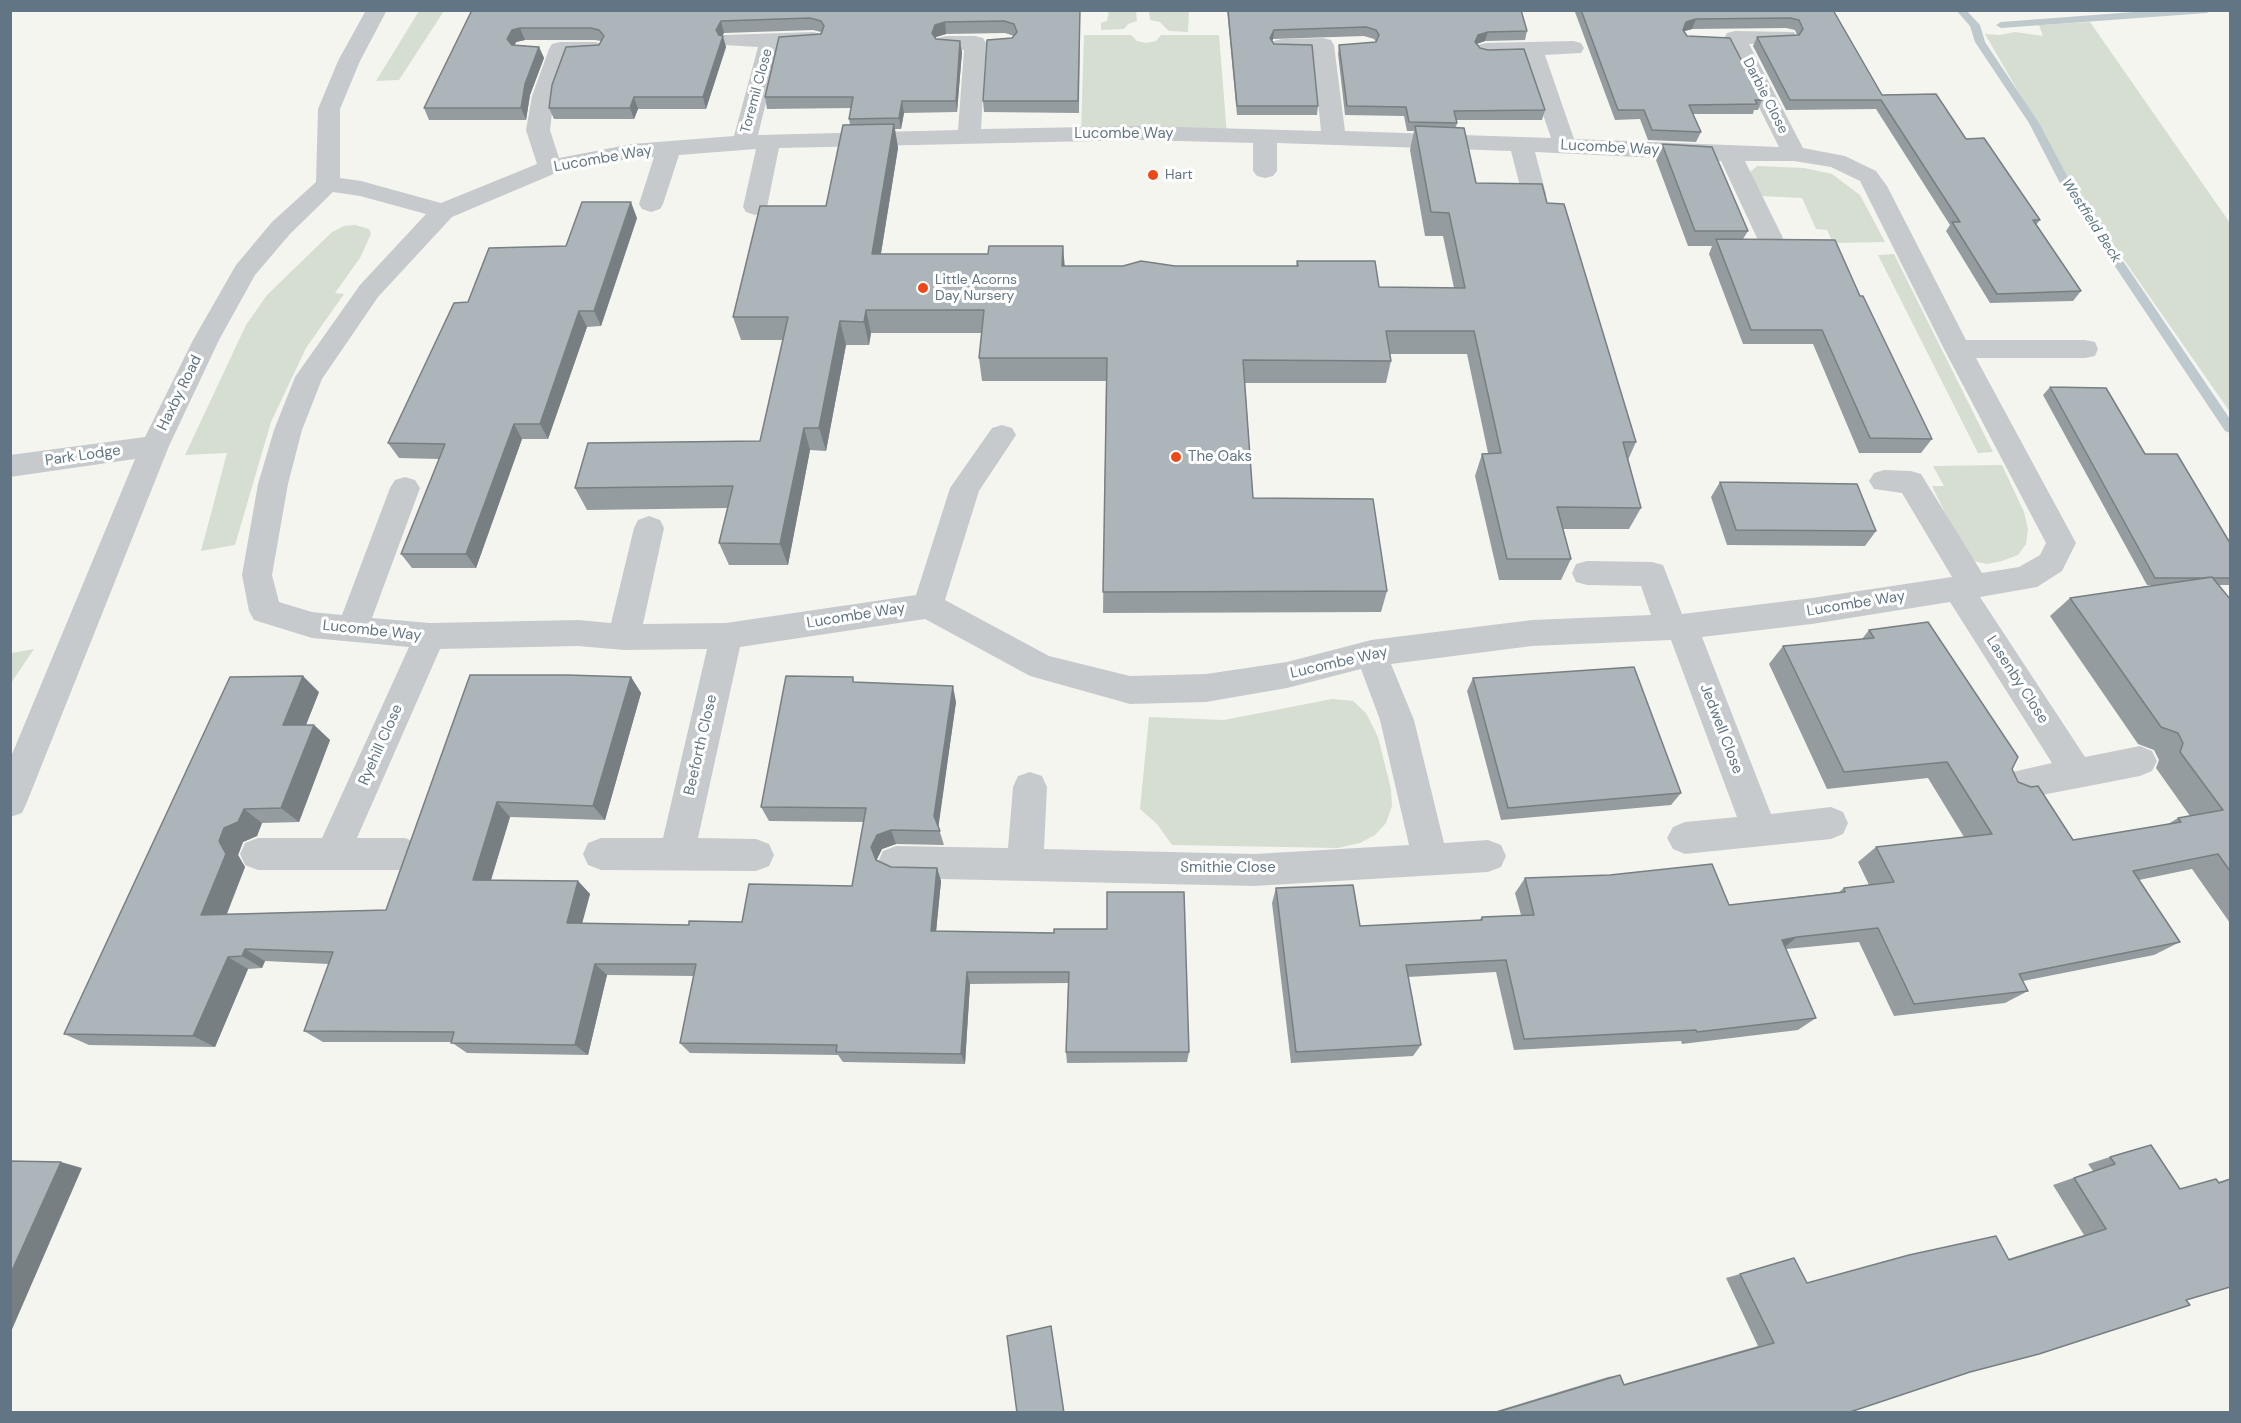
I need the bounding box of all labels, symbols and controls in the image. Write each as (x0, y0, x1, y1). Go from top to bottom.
street label: Toremil Close (738, 47, 776, 135)
street label: Darbie Close (1739, 55, 1791, 137)
street label: Lucombe Way (1074, 125, 1174, 143)
street label: Lucombe Way (1560, 136, 1660, 160)
street label: Lucombe Way (553, 142, 653, 176)
place label: Hart (1165, 167, 1193, 183)
marker: Hart (1146, 168, 1160, 182)
water label: Westfield Beck (2058, 176, 2124, 266)
place label: Little Acorns Day Nursery (935, 272, 1017, 304)
marker: Little Acorns Day Nursery (916, 281, 930, 295)
street label: Haxby Road (154, 352, 206, 434)
street label: Park Lodge (44, 442, 122, 470)
place label: The Oaks (1188, 448, 1252, 466)
marker: The Oaks (1169, 450, 1183, 464)
street label: Lucombe Way (1806, 587, 1906, 621)
street label: Lucombe Way (806, 599, 906, 633)
street label: Lucombe Way (322, 617, 422, 645)
street label: Lasenby Close (1982, 633, 2052, 727)
street label: Lucombe Way (1289, 643, 1389, 683)
street label: Jedwell Close (1696, 682, 1746, 776)
street label: Beeforth Close (681, 693, 721, 797)
street label: Ryehill Close (355, 702, 407, 788)
street label: Smithie Close (1180, 859, 1276, 877)

